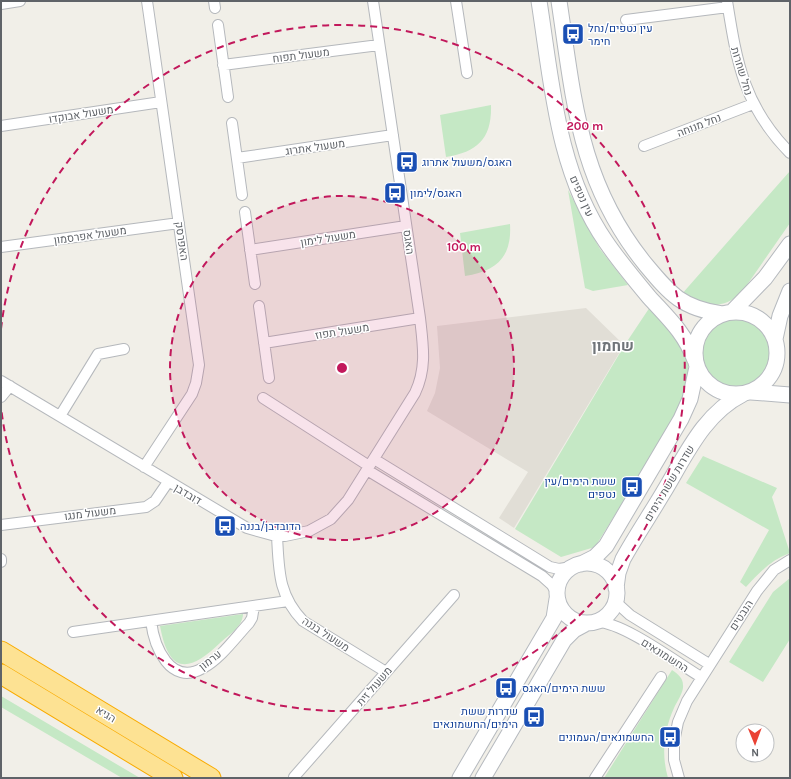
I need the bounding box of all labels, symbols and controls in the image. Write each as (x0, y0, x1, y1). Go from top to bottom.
bus stop icon: עין נטפים/נחל חימר (560, 21, 586, 47)
place label: עין נטפים/נחל חימר (588, 22, 653, 48)
street label: נחל שחרות (728, 45, 755, 97)
street label: משעול תפוח (272, 46, 330, 65)
street label: משעול אבוקדו (48, 103, 114, 126)
street label: נחל מנוחה (675, 111, 723, 140)
text: 200 m (567, 119, 603, 133)
street label: משעול אתרוג (284, 137, 346, 158)
bus stop icon: האגס/משעול אתרוג (394, 149, 420, 175)
place label: האגס/משעול אתרוג (422, 156, 512, 169)
street label: עין נטפים (567, 174, 596, 219)
bus stop icon: האגס/לימון (382, 180, 408, 206)
place label: האגס/לימון (410, 187, 462, 200)
street label: האפרסק (172, 221, 191, 262)
street label: משעול אפרסמון (53, 224, 127, 247)
street label: משעול לימון (299, 228, 357, 249)
street label: האגס (400, 229, 417, 255)
text: 100 m (447, 240, 481, 254)
street label: משעול תפוז (314, 321, 370, 342)
district label: שחמון (592, 337, 634, 355)
centre of rings (335, 361, 349, 375)
street label: שדרות ששת הימים (642, 443, 697, 524)
bus stop icon: ששת הימים/עין נטפים (619, 474, 645, 500)
place label: ששת הימים/עין נטפים (544, 475, 616, 501)
street label: דובדבן (172, 481, 204, 508)
street label: משעול מנגו (63, 504, 117, 523)
bus stop icon: הדובדבן/בננה (212, 513, 238, 539)
place label: הדובדבן/בננה (240, 520, 301, 533)
street label: הנבטים (727, 598, 756, 633)
street label: משעול בננה (300, 614, 352, 655)
street label: החשמונאים (639, 636, 691, 675)
street label: ערמון (196, 648, 224, 673)
street label: משעול זית (354, 664, 395, 709)
bus stop icon: ששת הימים/האגס (493, 675, 519, 701)
place label: ששת הימים/האגס (522, 682, 606, 695)
street label: הגיא (93, 703, 118, 725)
bus stop icon: שדרות ששת הימים/החשמונאים (521, 704, 547, 730)
place label: שדרות ששת הימים/החשמונאים (433, 705, 518, 731)
north arrow (735, 723, 775, 763)
bus stop icon: החשמונאים/העמונים (657, 724, 683, 750)
place label: החשמונאים/העמונים (558, 731, 654, 744)
text: N (751, 746, 759, 759)

